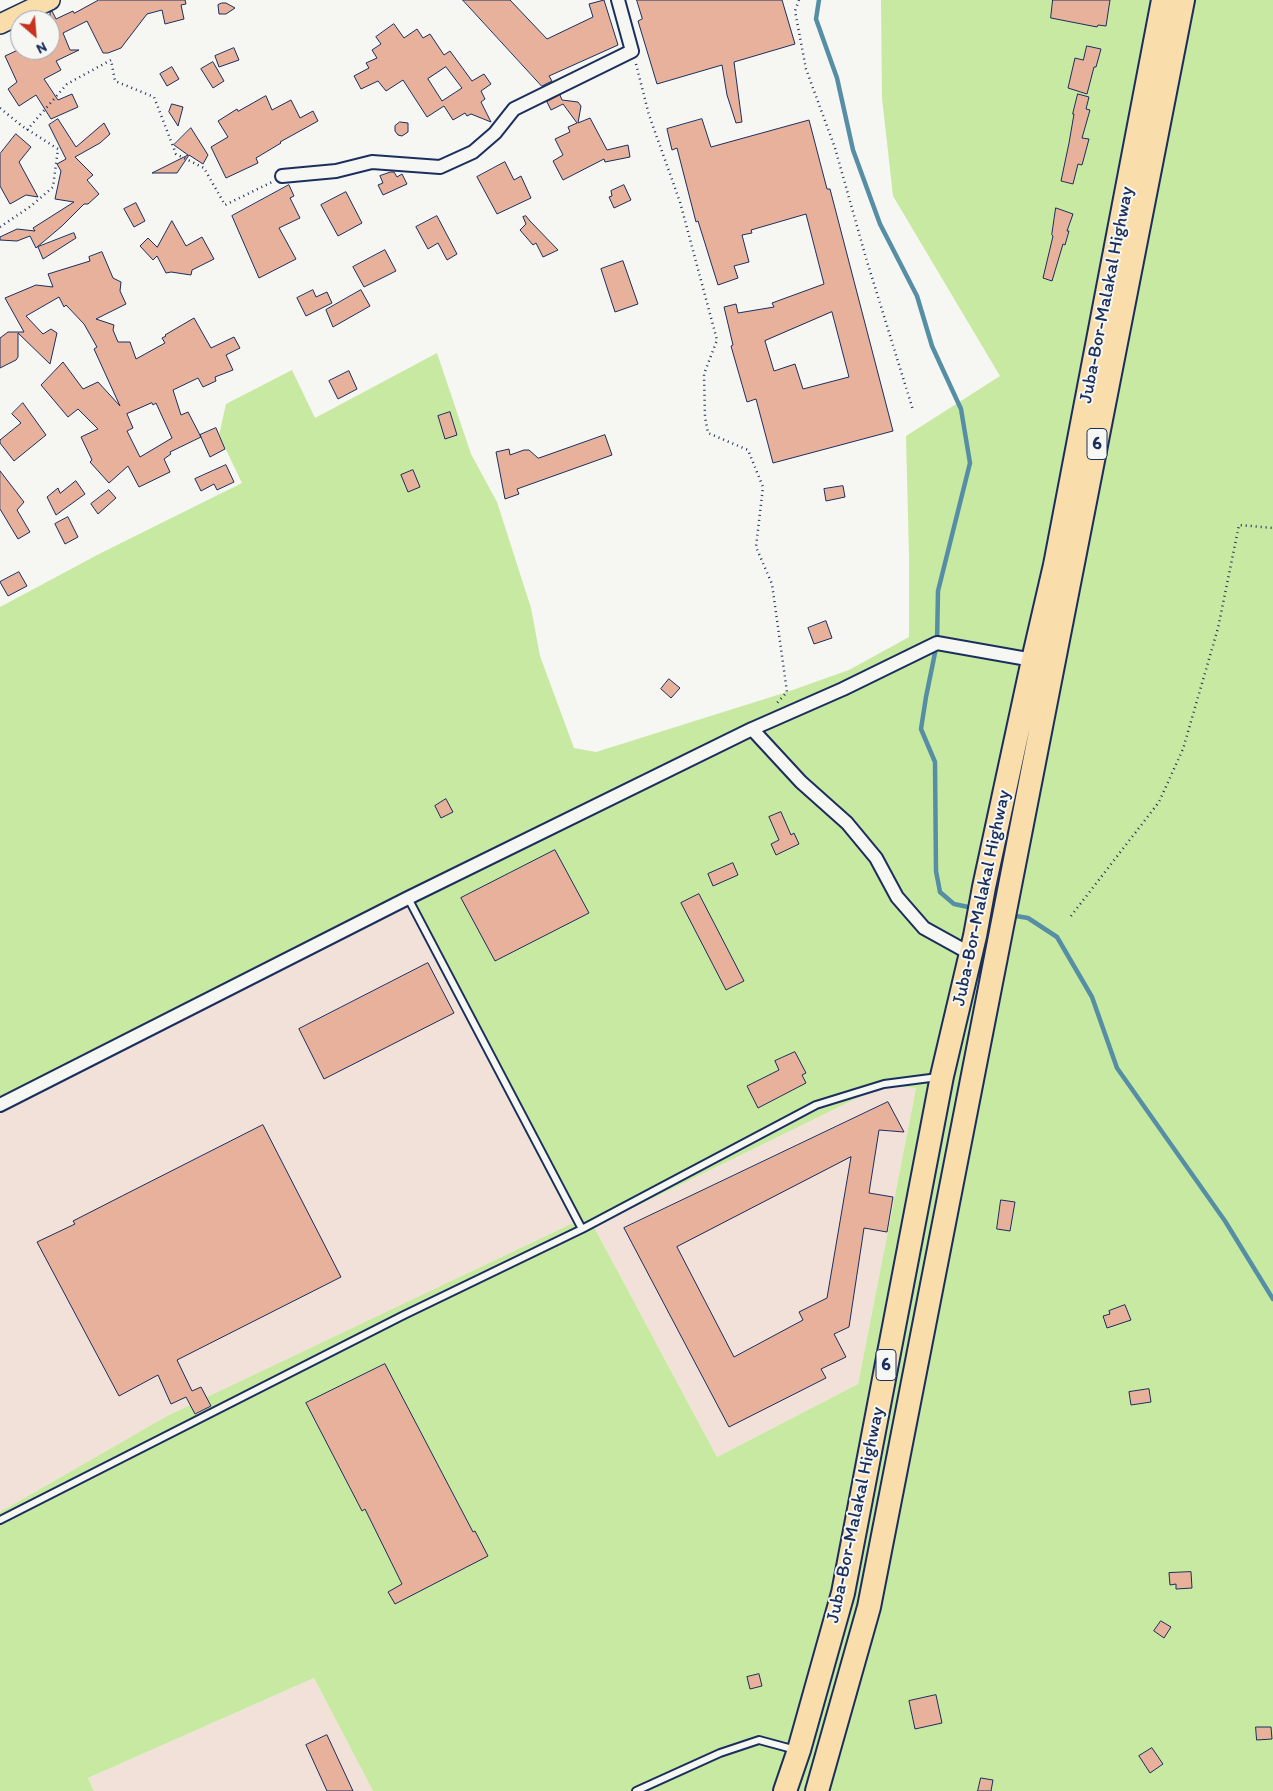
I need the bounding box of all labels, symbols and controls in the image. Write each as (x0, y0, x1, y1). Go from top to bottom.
north arrow (10, 10, 60, 60)
text: N (34, 38, 50, 58)
street label: Juba-Bor-Malakal Highway (1075, 185, 1139, 405)
road number: 6 (1087, 428, 1107, 459)
street label: Juba-Bor-Malakal Highway (948, 788, 1016, 1008)
road number: 6 (876, 1350, 896, 1380)
street label: Juba-Bor-Malakal Highway (822, 1405, 890, 1625)

